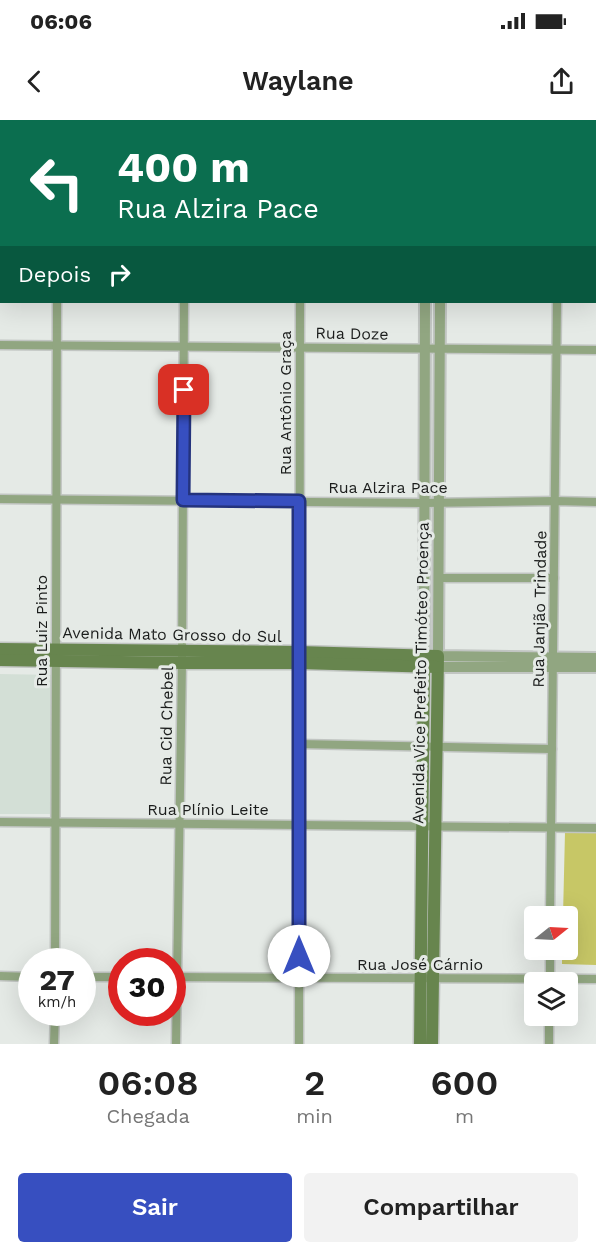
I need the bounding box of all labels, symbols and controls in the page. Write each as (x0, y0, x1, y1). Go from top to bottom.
text: 06:06 (30, 9, 92, 34)
icon: back (18, 65, 51, 98)
text: Waylane (242, 65, 354, 97)
icon: share (545, 65, 578, 98)
text: 400 m (117, 143, 250, 192)
icon: left (18, 144, 96, 222)
text: Rua Alzira Pace (117, 193, 319, 225)
icon: right (103, 258, 136, 291)
text: Depois (18, 262, 91, 287)
street label: Rua Doze (315, 323, 389, 344)
street label: Rua Antônio Graça (276, 331, 295, 475)
pin (158, 364, 209, 415)
icon: arrive (167, 373, 200, 406)
street label: Rua Alzira Pace (328, 478, 448, 497)
street label: Avenida Vice Prefeito Timóteo Proença (408, 522, 433, 824)
street label: Rua Janjão Trindade (529, 530, 550, 688)
street label: Rua Luiz Pinto (32, 575, 51, 687)
street label: Avenida Mato Grosso do Sul (62, 623, 282, 646)
street label: Rua Cid Chebel (156, 666, 177, 786)
street label: Rua Plínio Leite (147, 800, 269, 819)
north arrow (524, 906, 578, 960)
map controls (524, 906, 578, 1026)
position arrow (267, 924, 331, 988)
speed limit sign: 30 (108, 948, 186, 1026)
street label: Rua José Cárnio (357, 955, 483, 974)
text: 27 (39, 962, 75, 997)
button: layers (524, 972, 578, 1026)
text: km/h (38, 993, 76, 1011)
text: 06:08 (98, 1062, 199, 1104)
text: 2 (304, 1062, 325, 1104)
text: 600 (431, 1062, 498, 1104)
text: Chegada (106, 1104, 190, 1128)
text: min (296, 1104, 333, 1128)
text: m (455, 1104, 474, 1128)
button: Sair (18, 1173, 292, 1242)
button: Compartilhar (304, 1173, 578, 1242)

